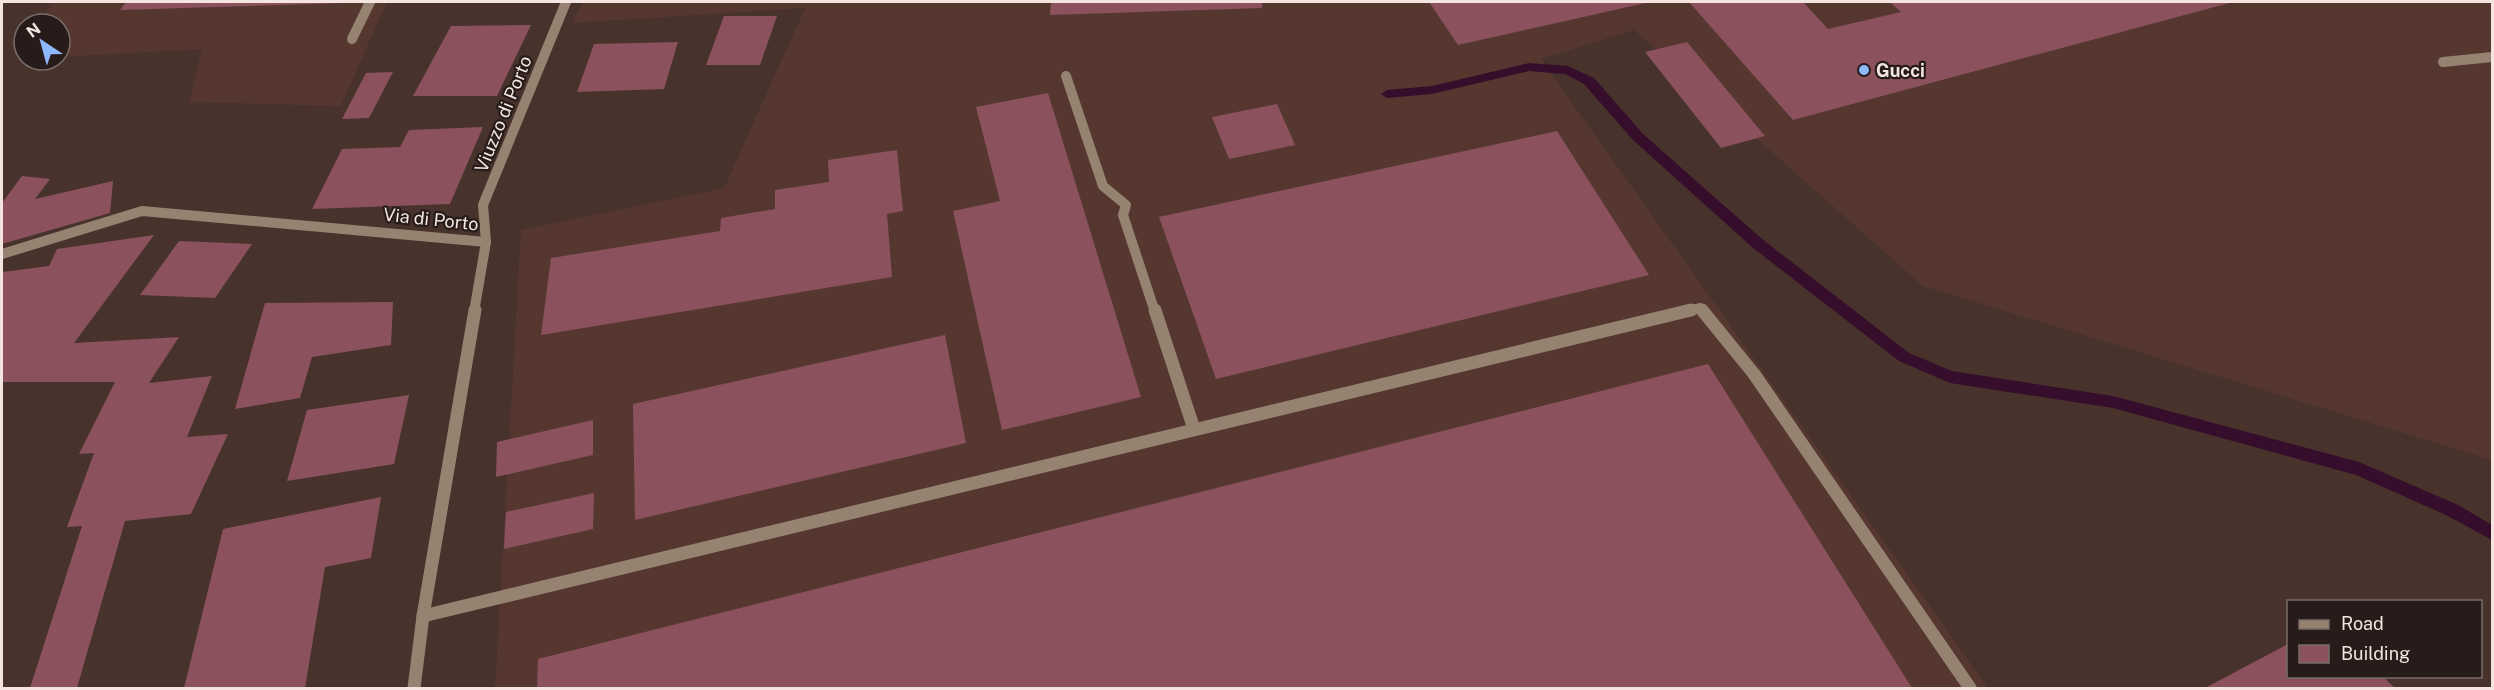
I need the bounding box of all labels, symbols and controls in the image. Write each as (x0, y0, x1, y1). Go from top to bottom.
north arrow (12, 12, 72, 72)
text: N (23, 19, 44, 42)
street label: Viuzzo di Porto (470, 53, 536, 175)
place label: Gucci (1876, 60, 1925, 81)
marker: Gucci (1857, 63, 1871, 77)
street label: Via di Porto (382, 204, 480, 234)
legend (2287, 600, 2482, 678)
text: Road (2341, 613, 2384, 634)
text: Building (2341, 643, 2410, 664)

